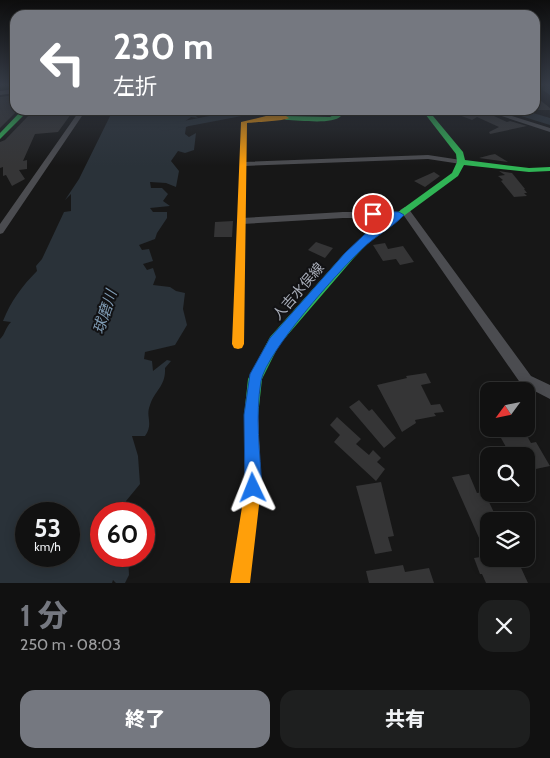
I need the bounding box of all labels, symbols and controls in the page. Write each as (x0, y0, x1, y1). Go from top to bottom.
text: 230 m (113, 25, 213, 68)
icon: left (30, 30, 95, 95)
text: 左折 (113, 73, 157, 100)
pin (352, 193, 394, 235)
icon: arrive (359, 200, 387, 228)
street label: 人吉水俣線 (268, 259, 328, 323)
water label: 球磨川 (89, 286, 121, 336)
north arrow (480, 382, 535, 438)
map controls (480, 382, 535, 567)
button: search (480, 447, 535, 502)
position arrow (226, 461, 278, 513)
speed limit sign: 60 (90, 502, 155, 567)
button: layers (480, 512, 535, 567)
text: 53 (34, 513, 61, 543)
text: km/h (34, 539, 61, 554)
text: 1 分 (20, 597, 68, 634)
button: close (478, 600, 530, 652)
text: 250 m · 08:03 (20, 635, 121, 654)
button: 終了 (20, 690, 270, 748)
button: 共有 (280, 690, 530, 748)

